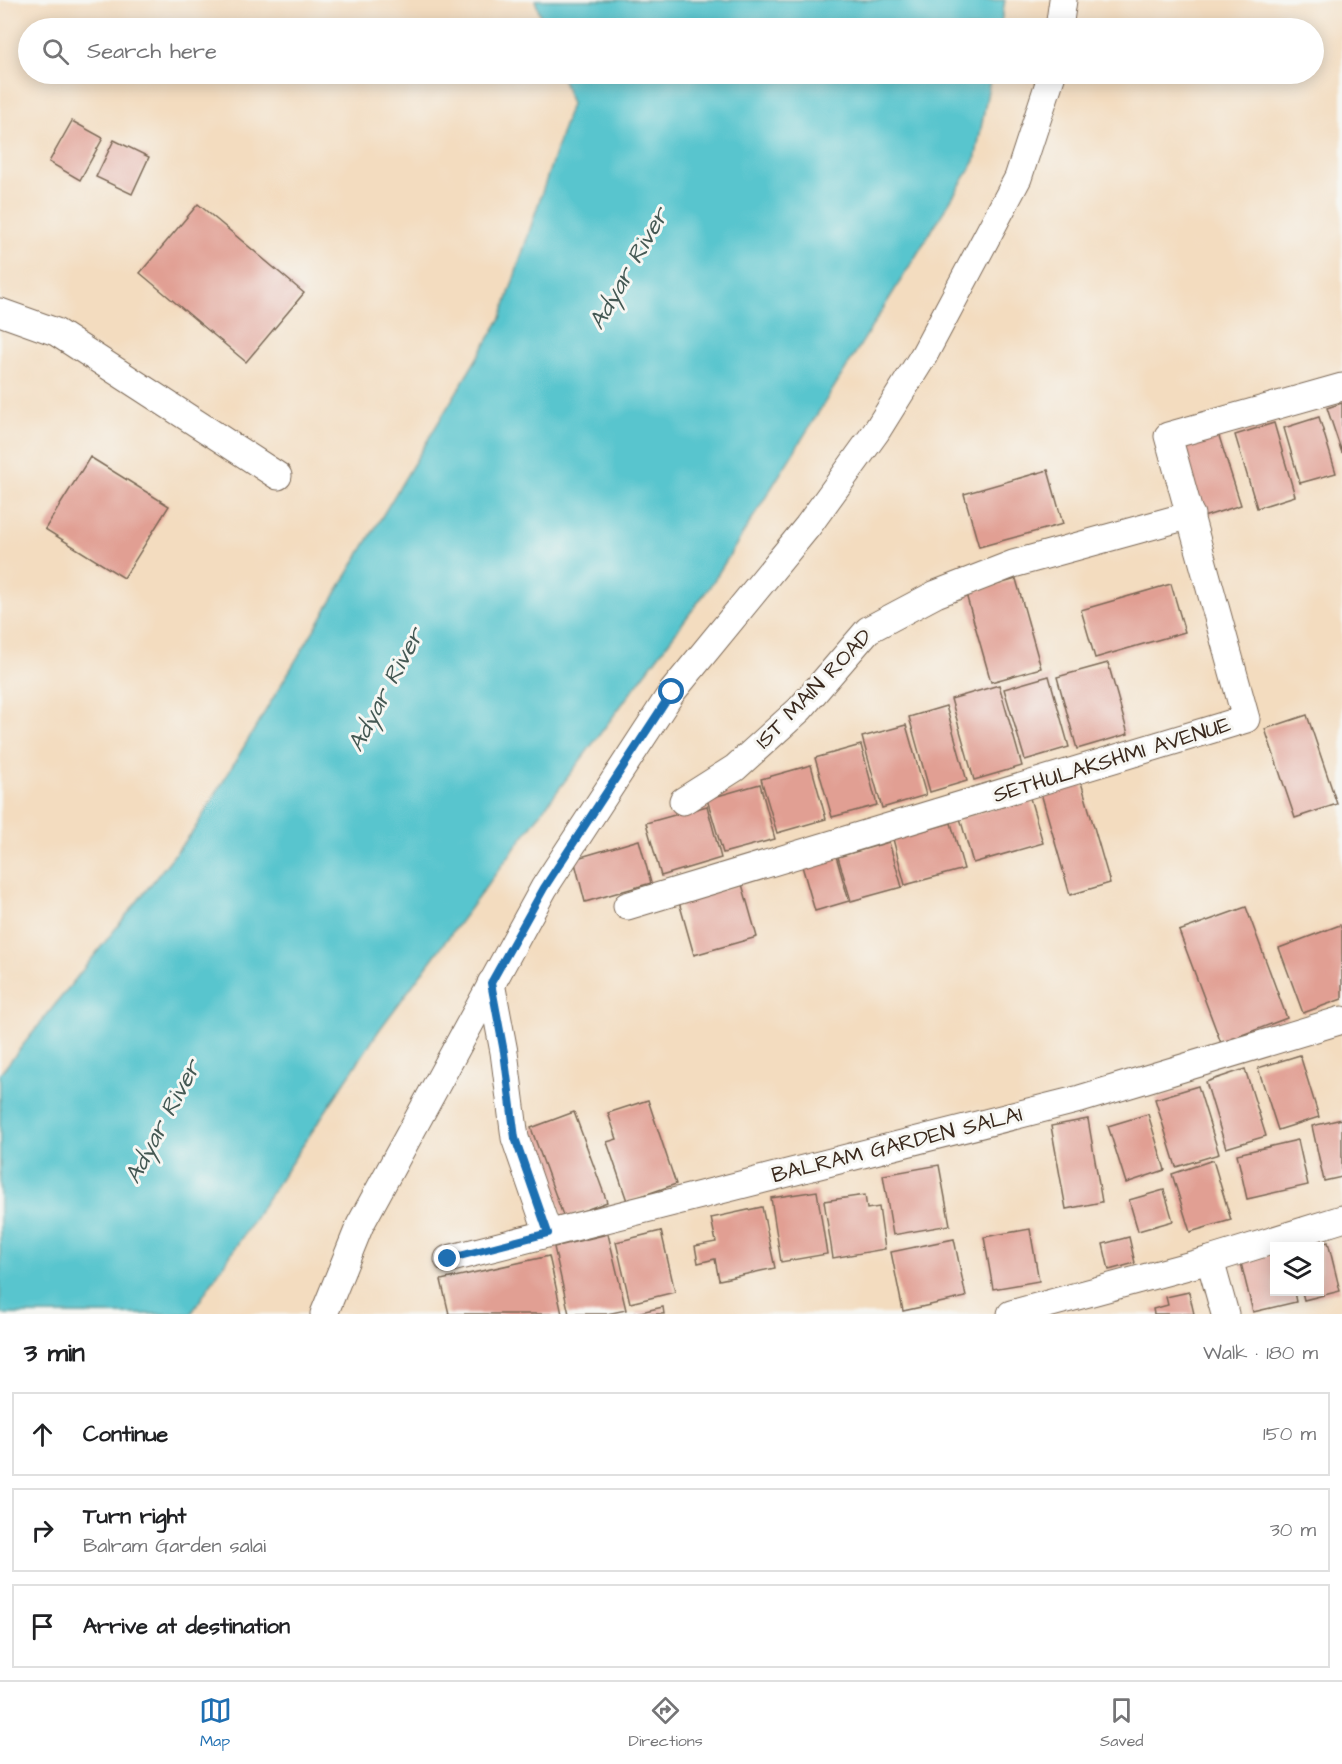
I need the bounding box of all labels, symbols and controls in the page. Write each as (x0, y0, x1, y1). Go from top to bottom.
search box (18, 18, 1324, 84)
icon: search (39, 35, 72, 68)
text: Search here (87, 36, 217, 67)
water label: Adyar River (580, 200, 679, 336)
water label: Adyar River (339, 620, 434, 758)
street label: 1ST MAIN ROAD (748, 622, 880, 756)
route start (658, 678, 684, 704)
street label: SETHULAKSHMI AVENUE (989, 709, 1235, 811)
water label: Adyar River (116, 1052, 211, 1190)
street label: BALRAM GARDEN SALAI (768, 1099, 1026, 1191)
map controls (1270, 1242, 1324, 1296)
button: layers (1270, 1242, 1324, 1296)
route end (434, 1245, 460, 1271)
text: 3 min (24, 1335, 85, 1371)
text: Walk · 180 m (1203, 1339, 1318, 1367)
icon: ahead (26, 1418, 59, 1451)
text: Continue (83, 1419, 168, 1450)
text: 150 m (1263, 1420, 1316, 1448)
text: Turn right (83, 1501, 186, 1532)
icon: right (26, 1514, 59, 1547)
text: 30 m (1270, 1516, 1316, 1544)
text: Balram Garden salai (83, 1532, 266, 1560)
icon: arrive (26, 1610, 59, 1643)
text: Arrive at destination (83, 1611, 290, 1642)
tab: Map (199, 1694, 232, 1752)
tab: Directions (629, 1694, 703, 1752)
tab: Saved (1100, 1694, 1143, 1752)

